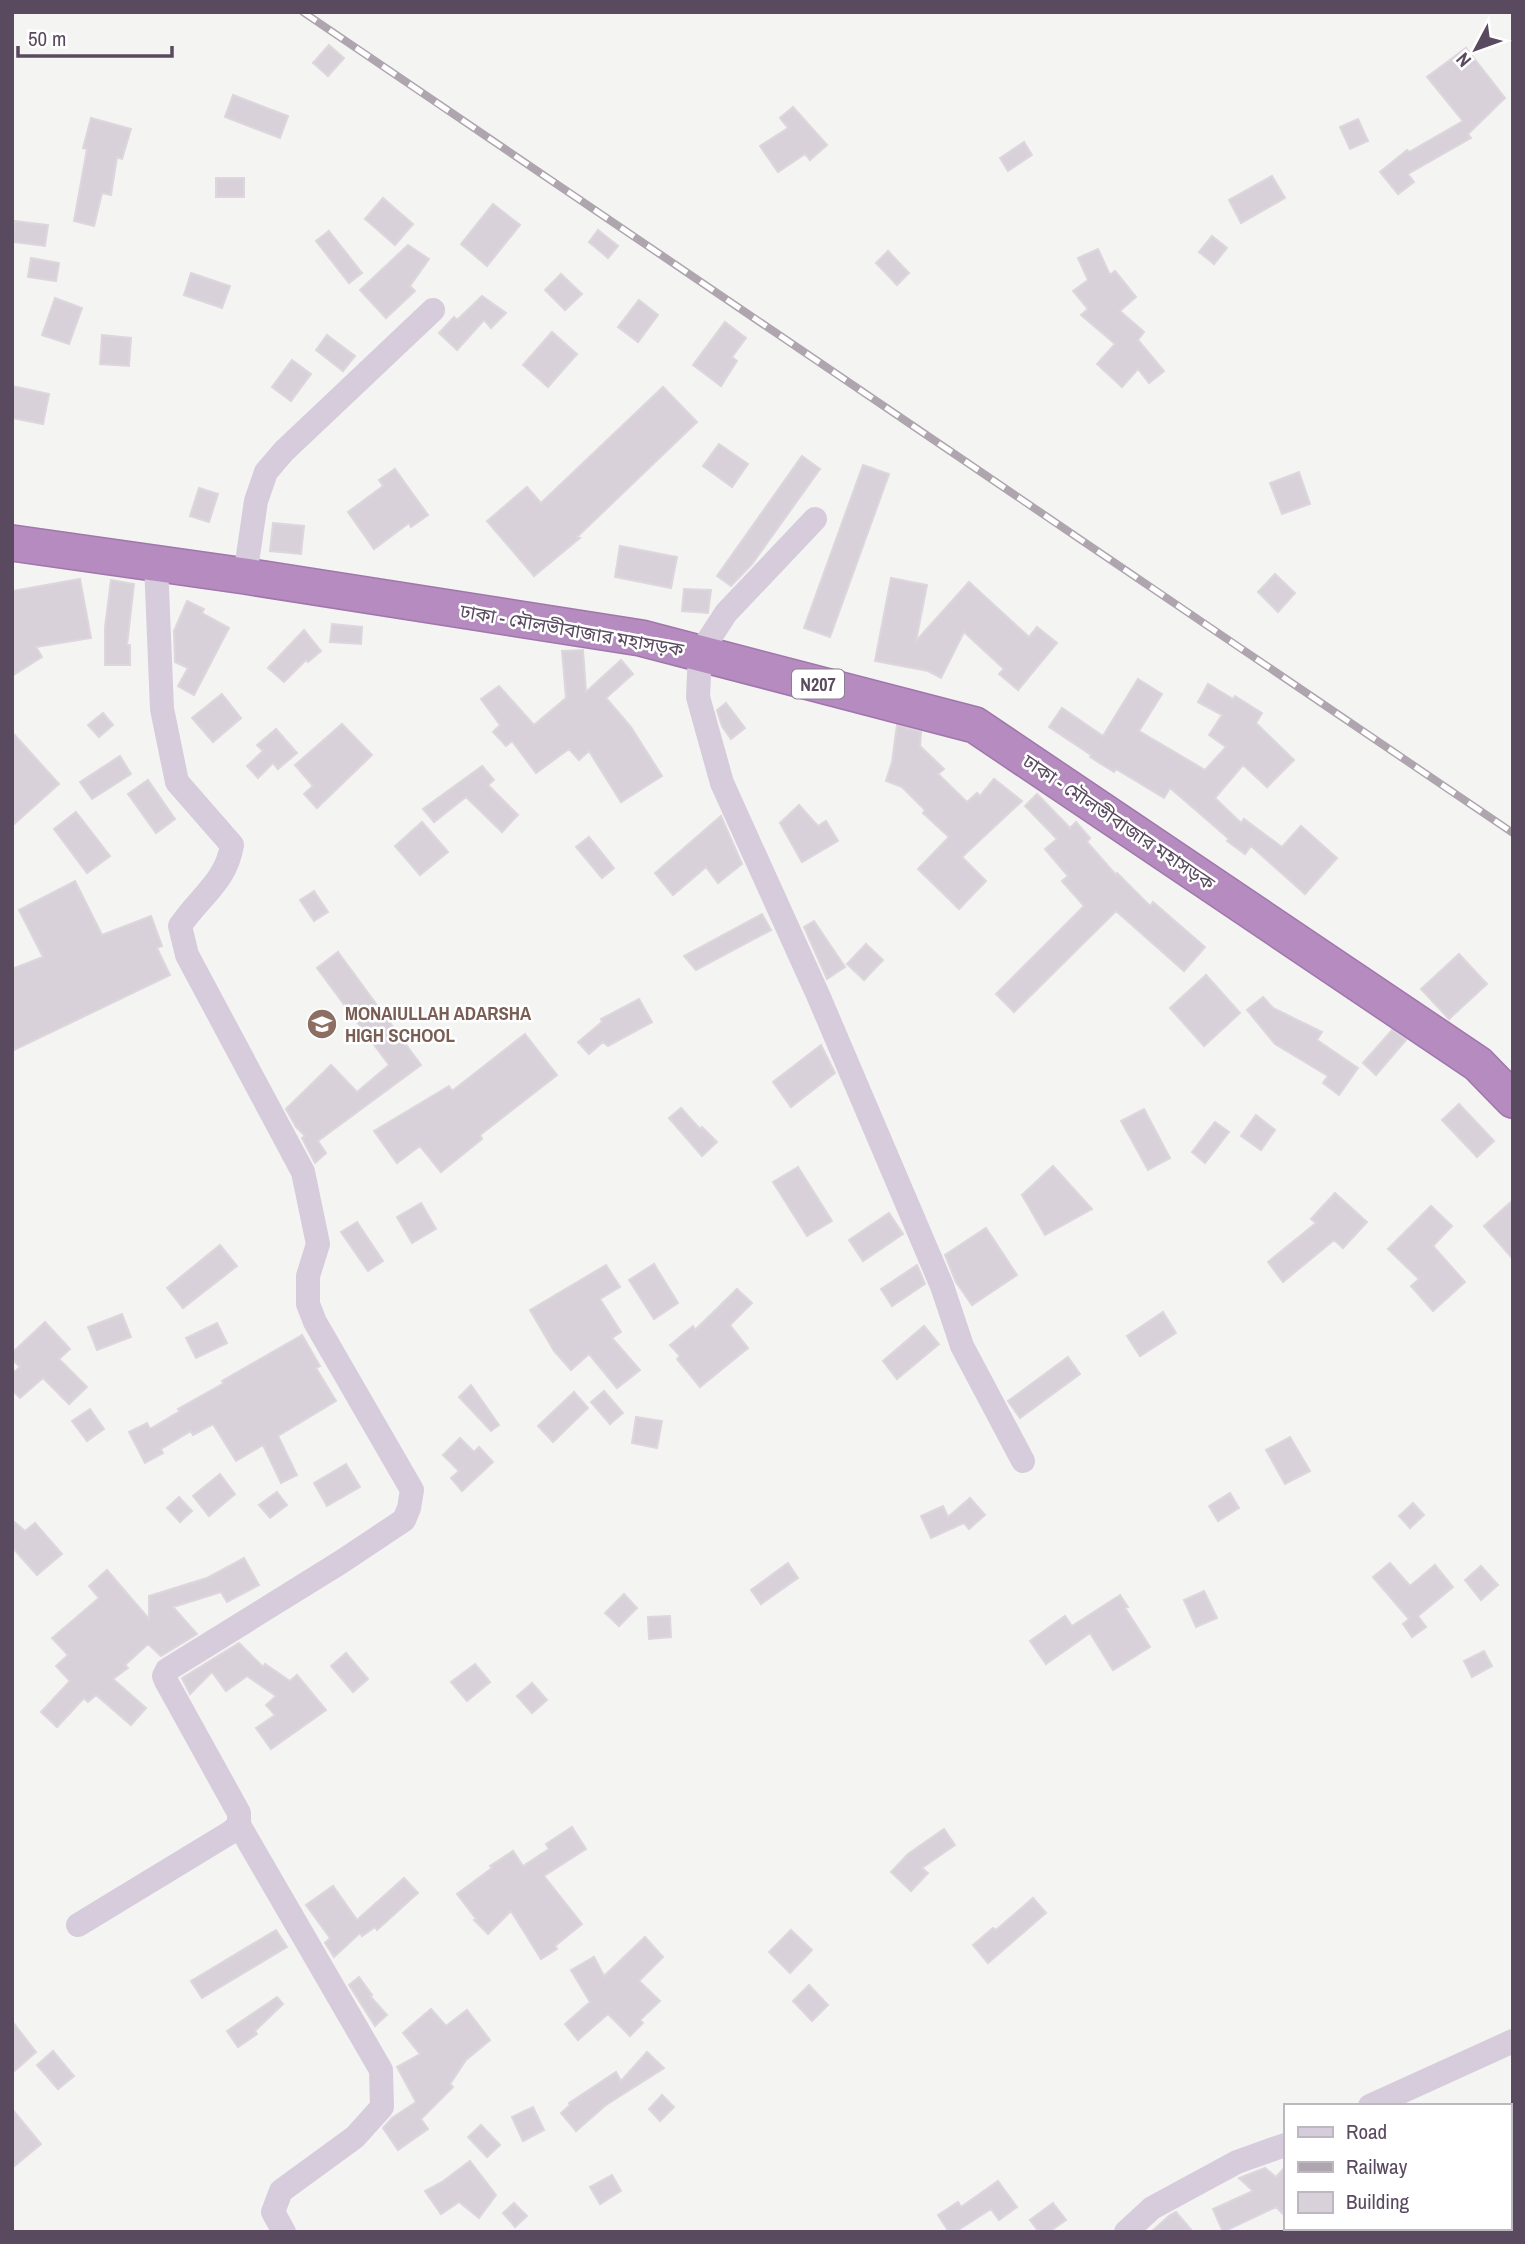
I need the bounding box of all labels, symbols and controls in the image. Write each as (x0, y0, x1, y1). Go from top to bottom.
scale bar (18, 14, 172, 58)
north arrow (1441, 14, 1511, 84)
text: 50 m (28, 24, 66, 53)
text: N (1450, 47, 1477, 73)
street label: ঢাকা - মৌলভীবাজার মহাসড়ক (457, 597, 686, 663)
road number: N207 (792, 670, 844, 698)
street label: ঢাকা - মৌলভীবাজার মহাসড়ক (1017, 747, 1221, 896)
place label: MONAIULLAH ADARSHA HIGH SCHOOL (345, 1000, 532, 1048)
school or university icon: MONAIULLAH ADARSHA HIGH SCHOOL (305, 1007, 339, 1041)
legend (1284, 2104, 1511, 2230)
text: Road (1346, 2117, 1387, 2146)
text: Railway (1346, 2152, 1408, 2181)
text: Building (1346, 2187, 1410, 2216)

